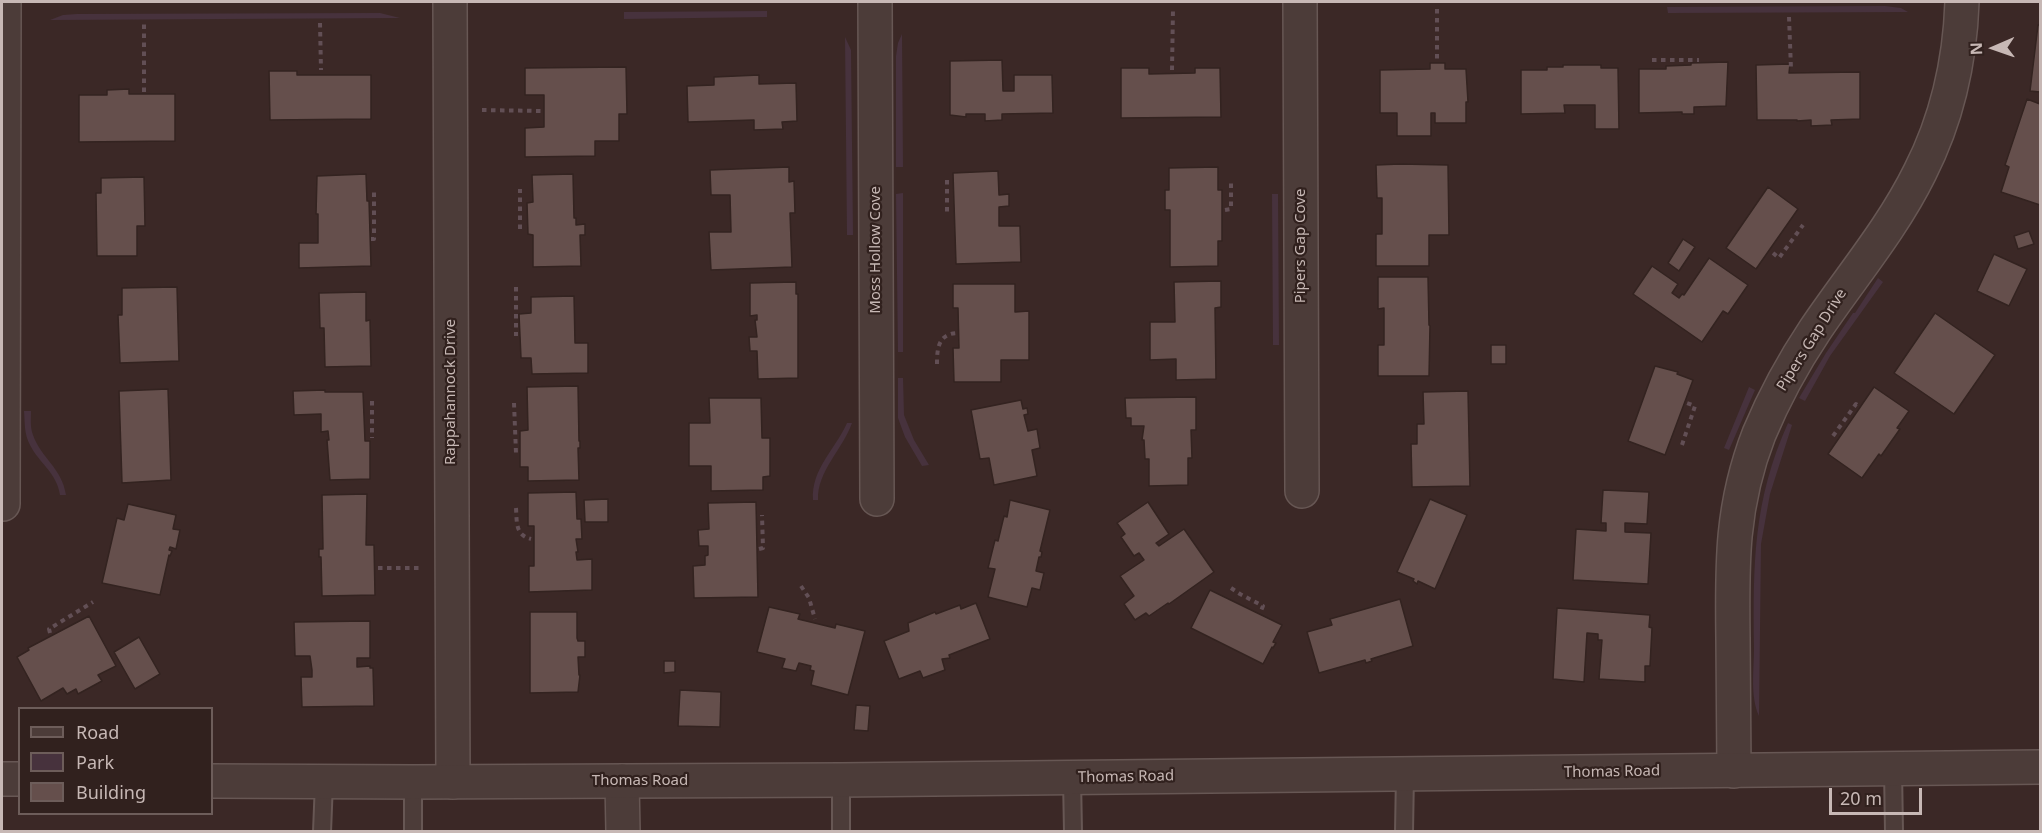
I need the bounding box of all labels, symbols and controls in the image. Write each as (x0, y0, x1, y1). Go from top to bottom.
north arrow (1964, 18, 2024, 78)
text: N (1965, 42, 1987, 56)
street label: Moss Hollow Cove (867, 186, 885, 314)
street label: Pipers Gap Cove (1292, 189, 1310, 303)
street label: Pipers Gap Drive (1773, 285, 1851, 395)
street label: Rappahannock Drive (442, 319, 460, 465)
legend (18, 707, 213, 815)
text: Road (76, 720, 119, 744)
text: Park (76, 750, 114, 774)
street label: Thomas Road (1564, 762, 1660, 782)
street label: Thomas Road (1078, 767, 1174, 787)
street label: Thomas Road (592, 772, 688, 790)
scale bar (1832, 776, 1925, 814)
text: Building (76, 780, 146, 804)
text: 20 m (1840, 786, 1882, 810)

